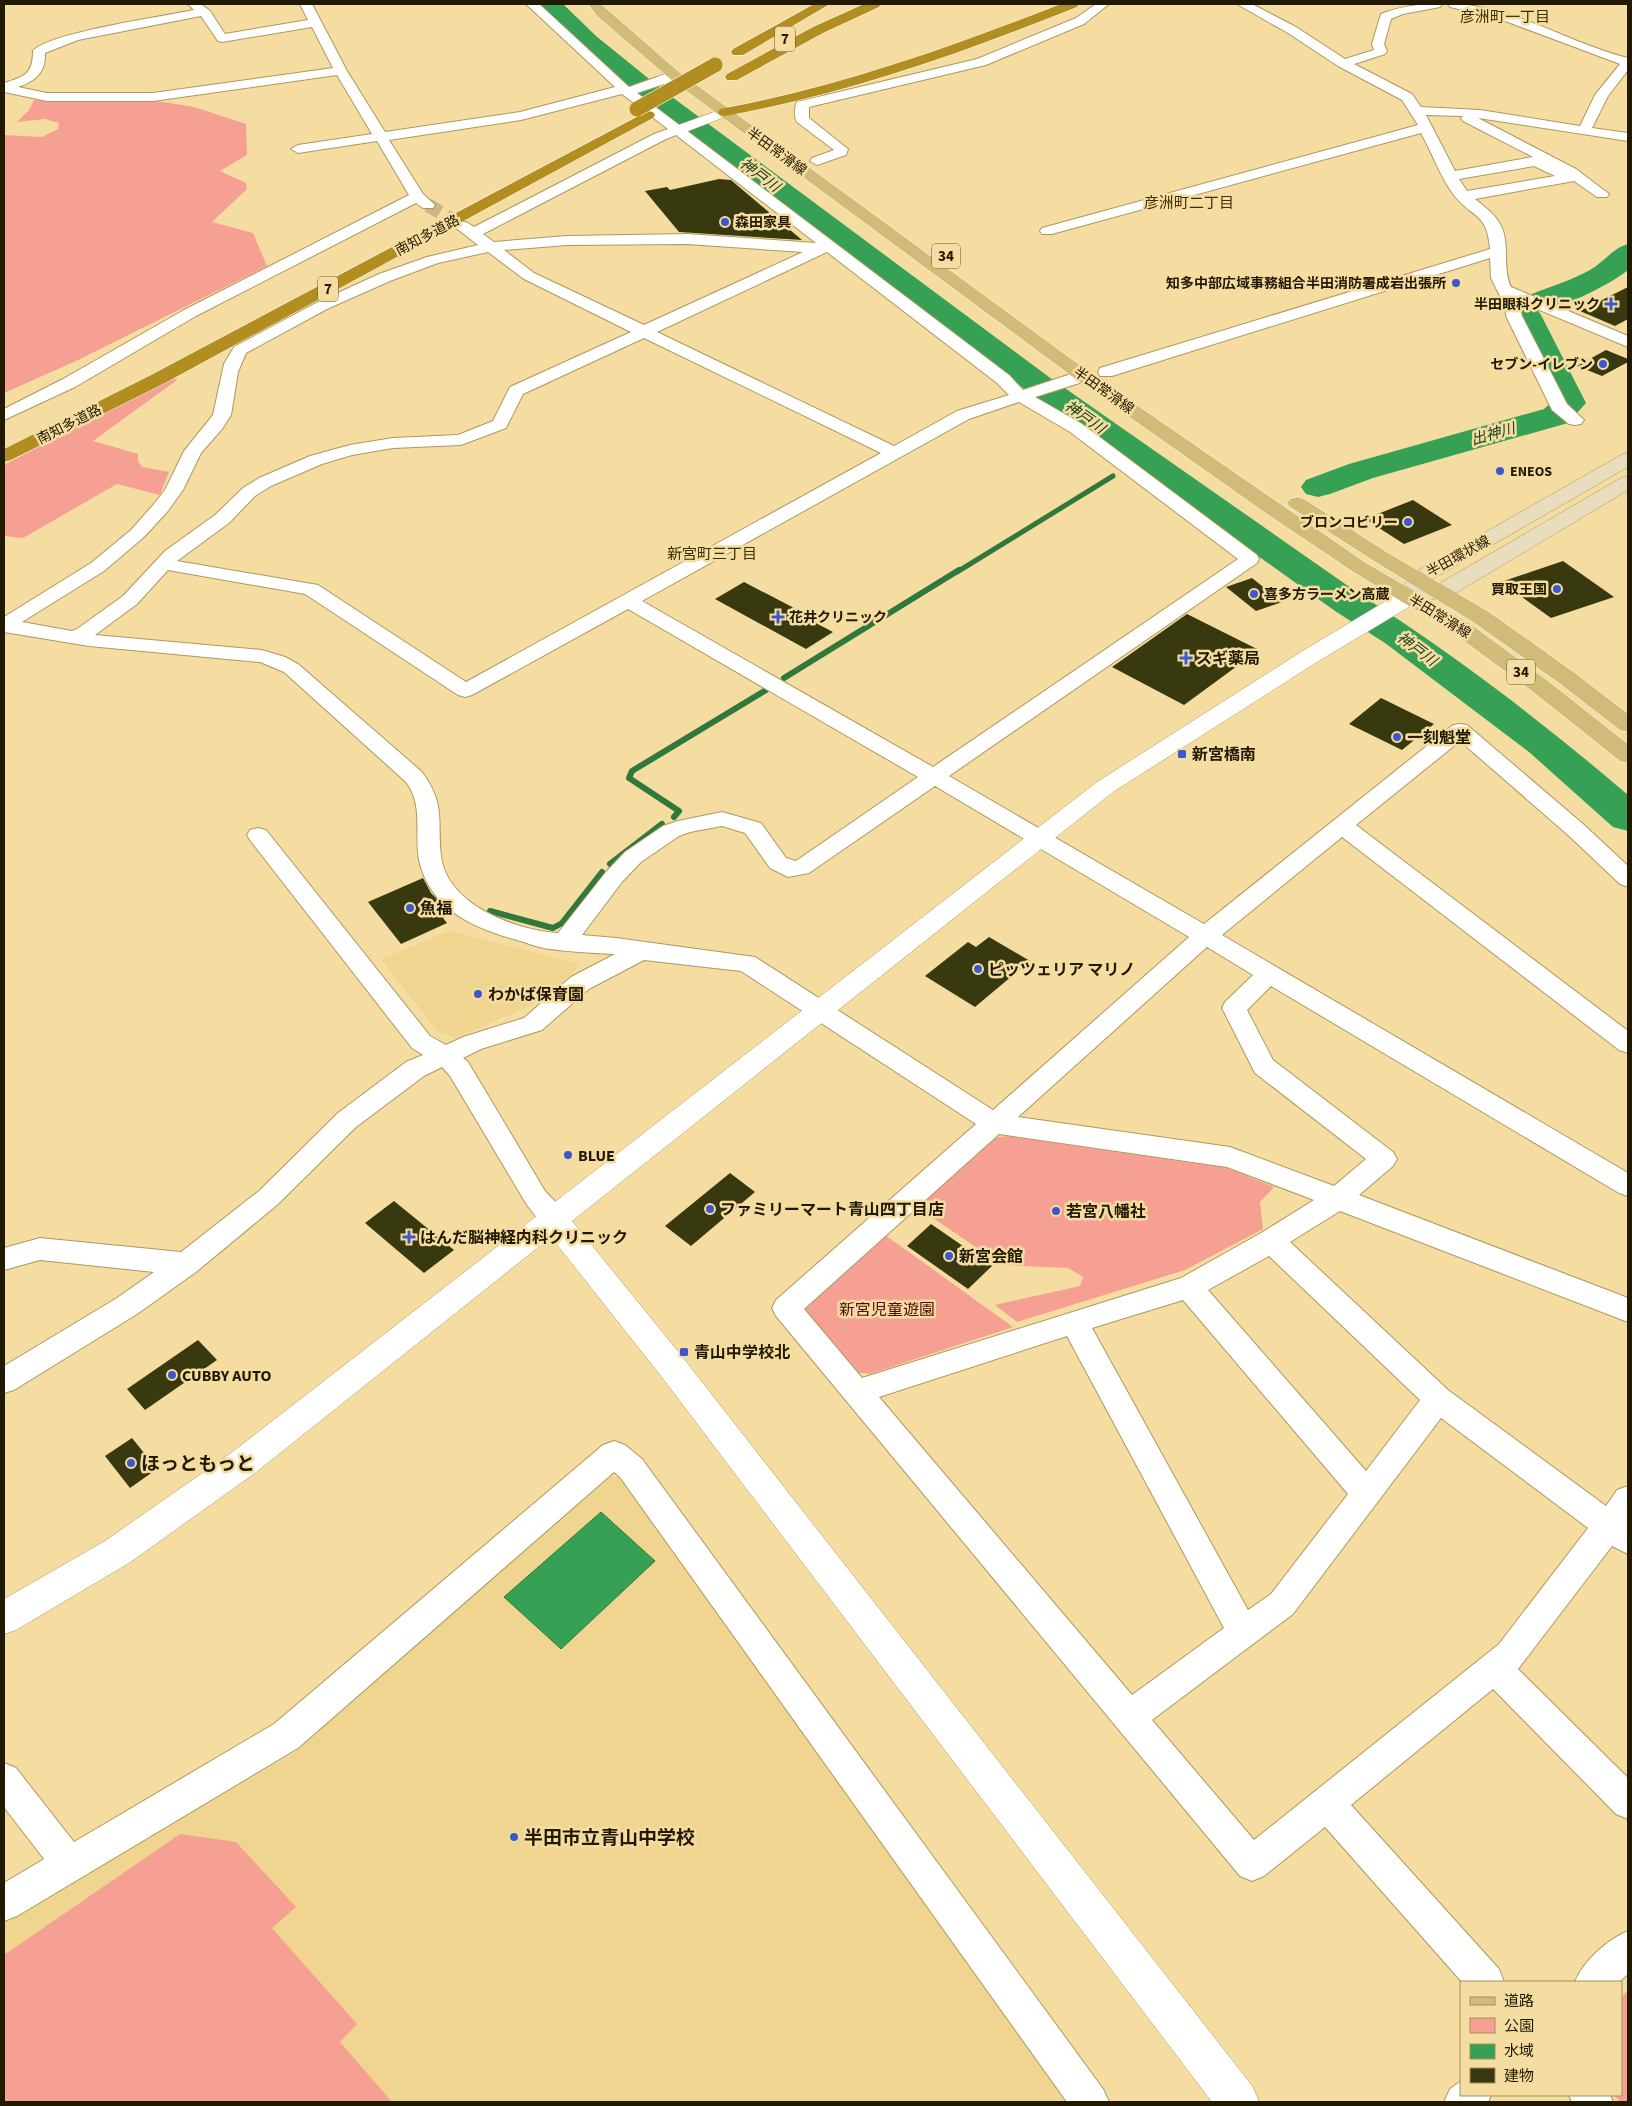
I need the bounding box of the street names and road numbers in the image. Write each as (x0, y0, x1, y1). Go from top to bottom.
road number: 7 (775, 26, 795, 52)
street label: 半田常滑線 (742, 123, 811, 180)
street label: 南知多道路 (392, 211, 463, 261)
road number: 34 (932, 244, 960, 268)
road number: 7 (318, 276, 338, 302)
street label: 半田常滑線 (1069, 363, 1138, 419)
street label: 南知多道路 (34, 400, 105, 450)
street label: 半田環状線 (1423, 531, 1494, 583)
street label: 半田常滑線 (1404, 590, 1474, 644)
road number: 34 (1507, 660, 1535, 684)

